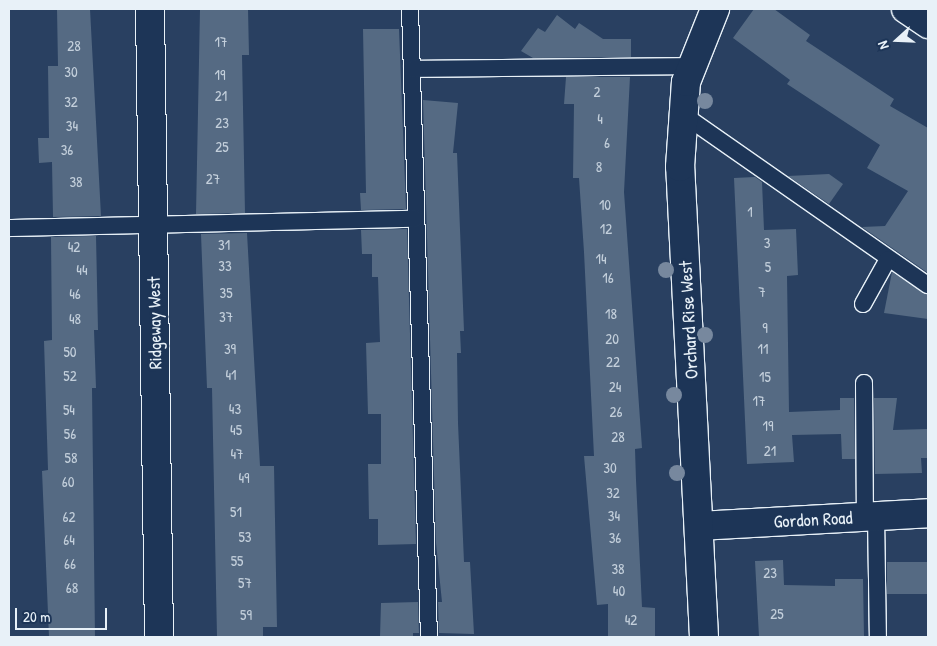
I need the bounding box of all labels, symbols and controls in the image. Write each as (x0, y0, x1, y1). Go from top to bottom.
north arrow (872, 15, 922, 65)
house number: 17 (215, 33, 227, 51)
house number: 28 (67, 37, 81, 55)
text: N (872, 39, 893, 52)
house number: 30 (64, 63, 78, 81)
house number: 19 (215, 66, 225, 84)
house number: 2 (593, 83, 601, 101)
house number: 21 (215, 87, 227, 105)
house number: 32 (64, 93, 78, 111)
house number: 4 (597, 110, 603, 128)
house number: 23 (215, 114, 229, 132)
house number: 34 (66, 117, 78, 135)
house number: 6 (604, 134, 610, 152)
house number: 25 (215, 138, 229, 156)
house number: 36 (61, 141, 73, 159)
house number: 8 (596, 158, 602, 176)
house number: 27 (206, 170, 220, 188)
house number: 38 (69, 173, 83, 191)
house number: 10 (599, 196, 611, 214)
house number: 1 (747, 203, 753, 221)
house number: 12 (600, 220, 612, 238)
house number: 3 (764, 234, 770, 252)
house number: 31 (218, 236, 230, 254)
house number: 42 (68, 238, 80, 256)
house number: 14 (595, 250, 607, 268)
house number: 33 (218, 257, 232, 275)
house number: 5 (765, 258, 771, 276)
street label: Orchard Rise West (675, 260, 703, 380)
house number: 44 (76, 261, 88, 279)
house number: 16 (602, 269, 614, 287)
street label: Ridgeway West (143, 276, 167, 370)
house number: 7 (758, 283, 766, 301)
house number: 35 (219, 284, 233, 302)
house number: 46 (69, 285, 81, 303)
house number: 18 (605, 305, 617, 323)
house number: 37 (219, 308, 233, 326)
house number: 48 (69, 310, 81, 328)
house number: 9 (762, 319, 768, 337)
house number: 20 (605, 330, 619, 348)
house number: 39 (224, 340, 236, 358)
house number: 11 (758, 340, 768, 358)
house number: 50 (63, 343, 77, 361)
house number: 22 (606, 353, 620, 371)
house number: 41 (225, 366, 237, 384)
house number: 52 (63, 367, 77, 385)
house number: 15 (759, 368, 771, 386)
house number: 24 (609, 378, 621, 396)
house number: 17 (753, 392, 765, 410)
house number: 43 (229, 400, 241, 418)
house number: 54 (63, 401, 75, 419)
house number: 26 (609, 403, 623, 421)
house number: 19 (763, 417, 773, 435)
house number: 45 (230, 421, 242, 439)
house number: 56 (64, 425, 76, 443)
house number: 28 (611, 428, 625, 446)
house number: 21 (764, 442, 776, 460)
house number: 47 (230, 445, 244, 463)
house number: 58 (65, 449, 77, 467)
house number: 30 (603, 459, 617, 477)
house number: 49 (238, 469, 250, 487)
house number: 60 (62, 473, 74, 491)
house number: 32 (606, 484, 620, 502)
house number: 51 (230, 503, 242, 521)
house number: 34 (608, 507, 620, 525)
street label: Gordon Road (773, 507, 853, 533)
house number: 62 (62, 508, 76, 526)
house number: 53 (238, 528, 252, 546)
house number: 36 (609, 529, 621, 547)
house number: 64 (63, 531, 75, 549)
house number: 55 (231, 552, 243, 570)
house number: 66 (64, 555, 76, 573)
house number: 38 (611, 560, 625, 578)
house number: 23 (763, 564, 777, 582)
house number: 57 (238, 574, 252, 592)
house number: 68 (66, 579, 78, 597)
house number: 40 (613, 582, 625, 600)
scale bar (18, 598, 110, 630)
house number: 25 (770, 605, 784, 623)
text: 20 m (23, 606, 50, 627)
house number: 59 (240, 606, 252, 624)
house number: 42 (625, 611, 637, 629)

